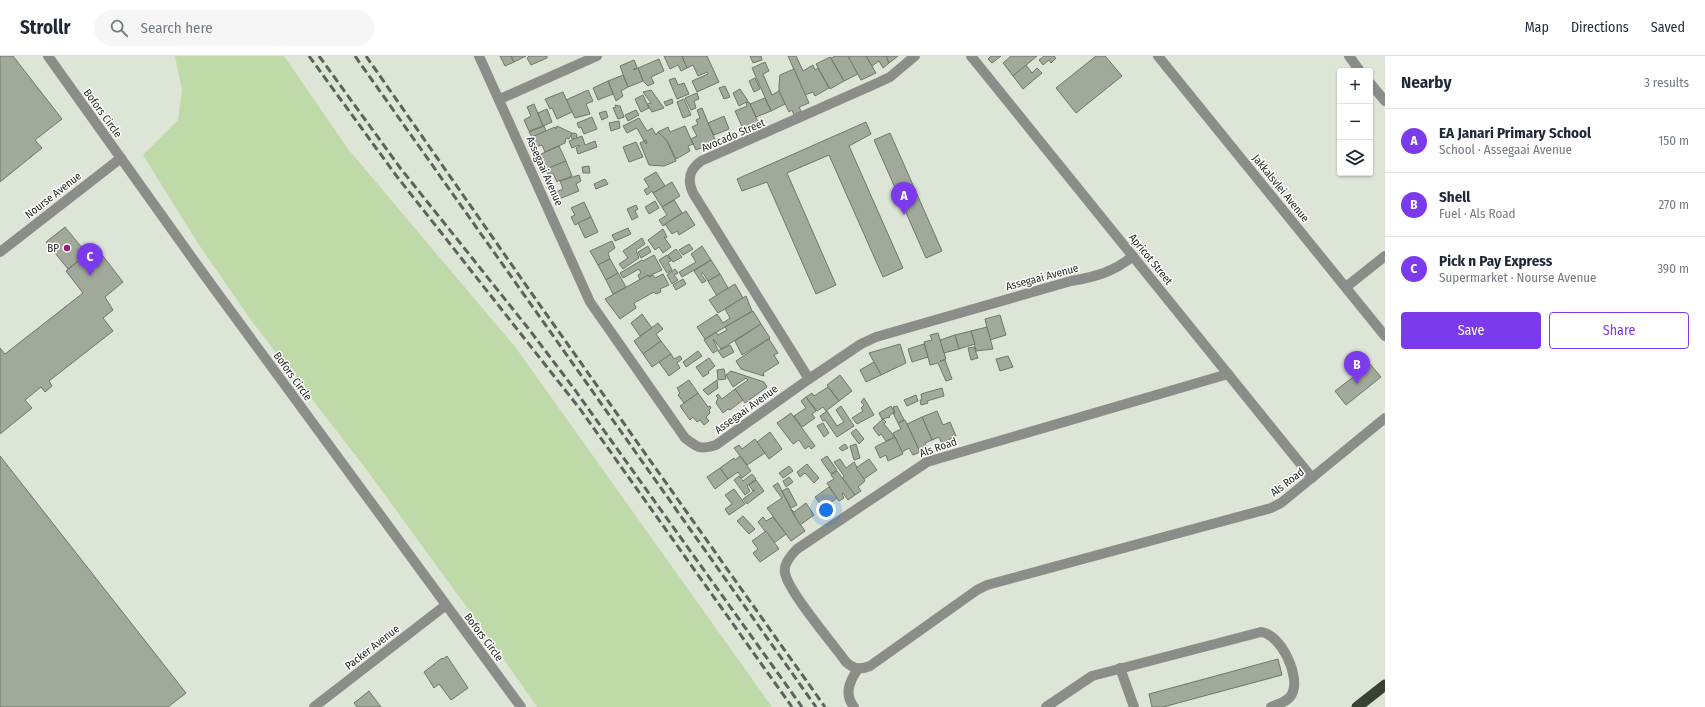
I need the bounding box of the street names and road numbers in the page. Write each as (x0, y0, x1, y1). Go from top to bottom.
street label: Bofors Circle (81, 87, 125, 140)
street label: Avocado Street (699, 116, 767, 155)
street label: Assegaai Avenue (523, 134, 566, 208)
street label: Jakkalsvlei Avenue (1250, 152, 1312, 225)
street label: Nourse Avenue (23, 169, 84, 221)
street label: Apricot Street (1126, 231, 1175, 288)
street label: Assegaai Avenue (1004, 262, 1080, 293)
street label: Bofors Circle (271, 350, 315, 403)
street label: Assegaai Avenue (712, 382, 780, 437)
street label: Als Road (918, 435, 959, 460)
street label: Als Road (1268, 466, 1307, 499)
street label: Bofors Circle (461, 611, 506, 664)
street label: Packer Avenue (343, 622, 402, 673)

